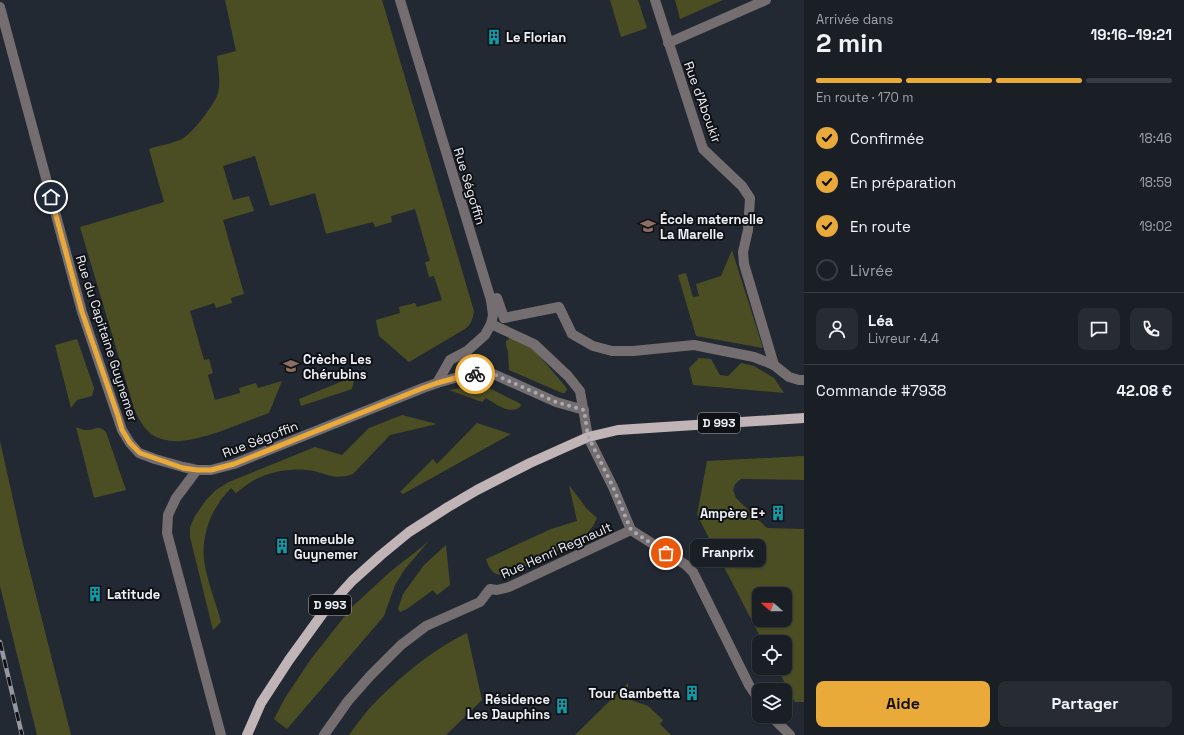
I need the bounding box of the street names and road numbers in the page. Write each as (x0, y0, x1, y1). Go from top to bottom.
street label: Rue d'Aboukir (680, 59, 725, 145)
street label: Rue Ségoffin (450, 146, 489, 227)
street label: Rue du Capitaine Guynemer (72, 253, 141, 424)
road number: D 993 (698, 413, 740, 433)
street label: Rue Ségoffin (220, 417, 300, 462)
street label: Rue Henri Regnault (498, 518, 614, 583)
road number: D 993 (309, 595, 351, 615)

